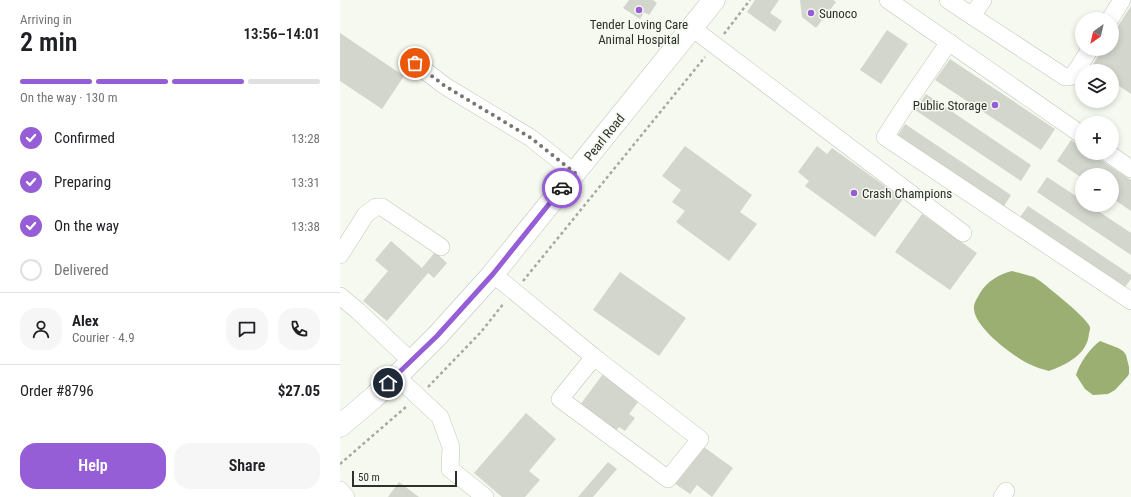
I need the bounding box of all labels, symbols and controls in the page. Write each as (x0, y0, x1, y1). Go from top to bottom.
marker: Tender Loving Care Animal Hospital (634, 5, 644, 15)
place label: Sunoco (819, 6, 857, 21)
marker: Sunoco (806, 8, 816, 18)
text: Arriving in (20, 12, 72, 27)
north arrow (1075, 12, 1119, 56)
map controls (1075, 12, 1119, 212)
place label: Tender Loving Care Animal Hospital (590, 17, 688, 47)
text: 13:56–14:01 (243, 25, 320, 43)
text: 2 min (20, 27, 78, 57)
pin (398, 46, 432, 80)
icon: bag (404, 52, 426, 74)
button: layers (1075, 64, 1119, 108)
text: On the way · 130 m (20, 90, 117, 105)
place label: Public Storage (913, 98, 987, 113)
marker: Public Storage (990, 100, 1000, 110)
street label: Pearl Road (581, 111, 628, 164)
button: + (1075, 116, 1119, 160)
icon: check (20, 127, 42, 149)
text: Confirmed (54, 129, 115, 147)
text: 13:28 (291, 131, 320, 146)
courier (542, 168, 582, 208)
button: − (1075, 168, 1119, 212)
icon: check (20, 171, 42, 193)
text: Preparing (54, 173, 111, 191)
text: 13:31 (291, 175, 320, 190)
icon: car (551, 177, 573, 199)
place label: Crash Champions (862, 186, 952, 201)
marker: Crash Champions (849, 188, 859, 198)
icon: check (20, 215, 42, 237)
text: On the way (54, 217, 119, 235)
text: 13:38 (291, 219, 320, 234)
text: Delivered (54, 261, 109, 279)
button: person (20, 308, 62, 350)
button: chat (226, 308, 268, 350)
button: phone (278, 308, 320, 350)
text: Alex (72, 312, 99, 330)
text: Courier · 4.9 (72, 330, 135, 345)
pin (371, 366, 405, 400)
icon: home (377, 372, 399, 394)
text: Order #8796 (20, 382, 94, 400)
text: $27.05 (278, 382, 320, 400)
button: Help (20, 443, 166, 489)
button: Share (174, 443, 320, 489)
scale bar (352, 469, 457, 488)
text: 50 m (358, 471, 380, 484)

